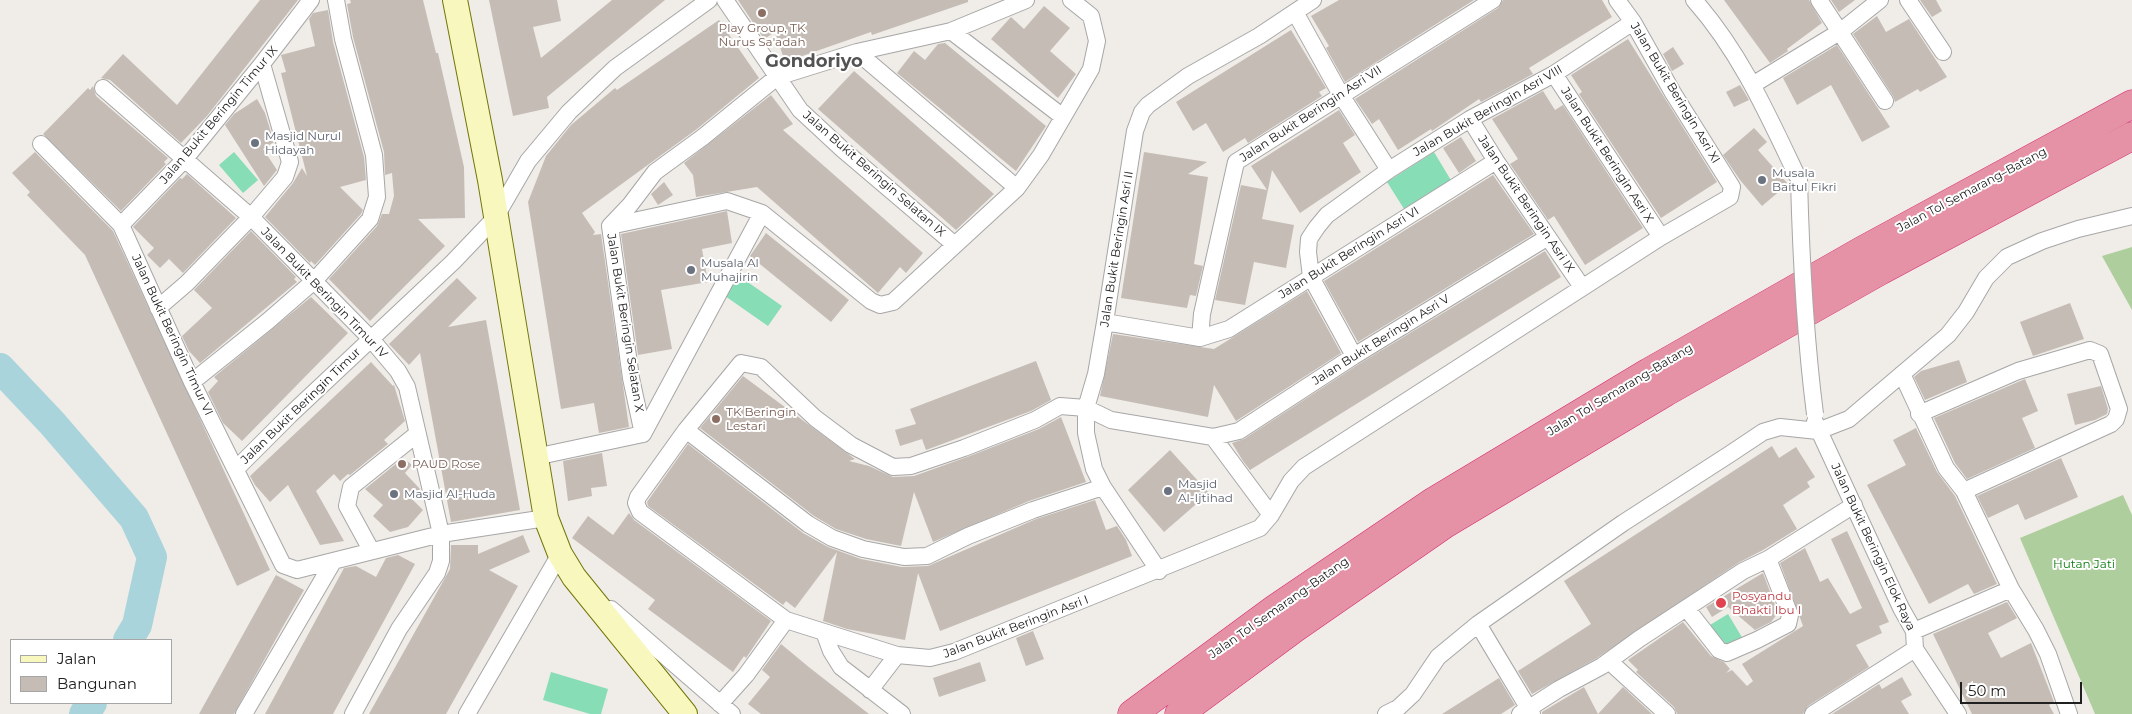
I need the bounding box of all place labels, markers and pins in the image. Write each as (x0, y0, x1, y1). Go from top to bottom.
marker: Play Group, TK Nurus Sa'adah (756, 7, 768, 19)
place label: Play Group, TK Nurus Sa'adah (719, 21, 805, 49)
place label: Masjid Nurul Hidayah (265, 129, 341, 157)
marker: Masjid Nurul Hidayah (249, 137, 261, 149)
place label: Musala Baitul Fikri (1772, 166, 1836, 194)
marker: Musala Baitul Fikri (1756, 174, 1768, 186)
place label: Musala Al Muhajirin (701, 256, 759, 284)
marker: Musala Al Muhajirin (685, 264, 697, 276)
place label: TK Beringin Lestari (726, 405, 796, 433)
marker: TK Beringin Lestari (710, 413, 722, 425)
place label: PAUD Rose (412, 457, 480, 471)
marker: PAUD Rose (396, 458, 408, 470)
place label: Masjid Al-Ijtihad (1178, 477, 1233, 505)
marker: Masjid Al-Ijtihad (1162, 485, 1174, 497)
place label: Masjid Al-Huda (404, 487, 496, 501)
marker: Masjid Al-Huda (388, 488, 400, 500)
place label: Posyandu Bhakti Ibu I (1732, 589, 1801, 617)
marker: Posyandu Bhakti Ibu I (1714, 596, 1728, 610)

